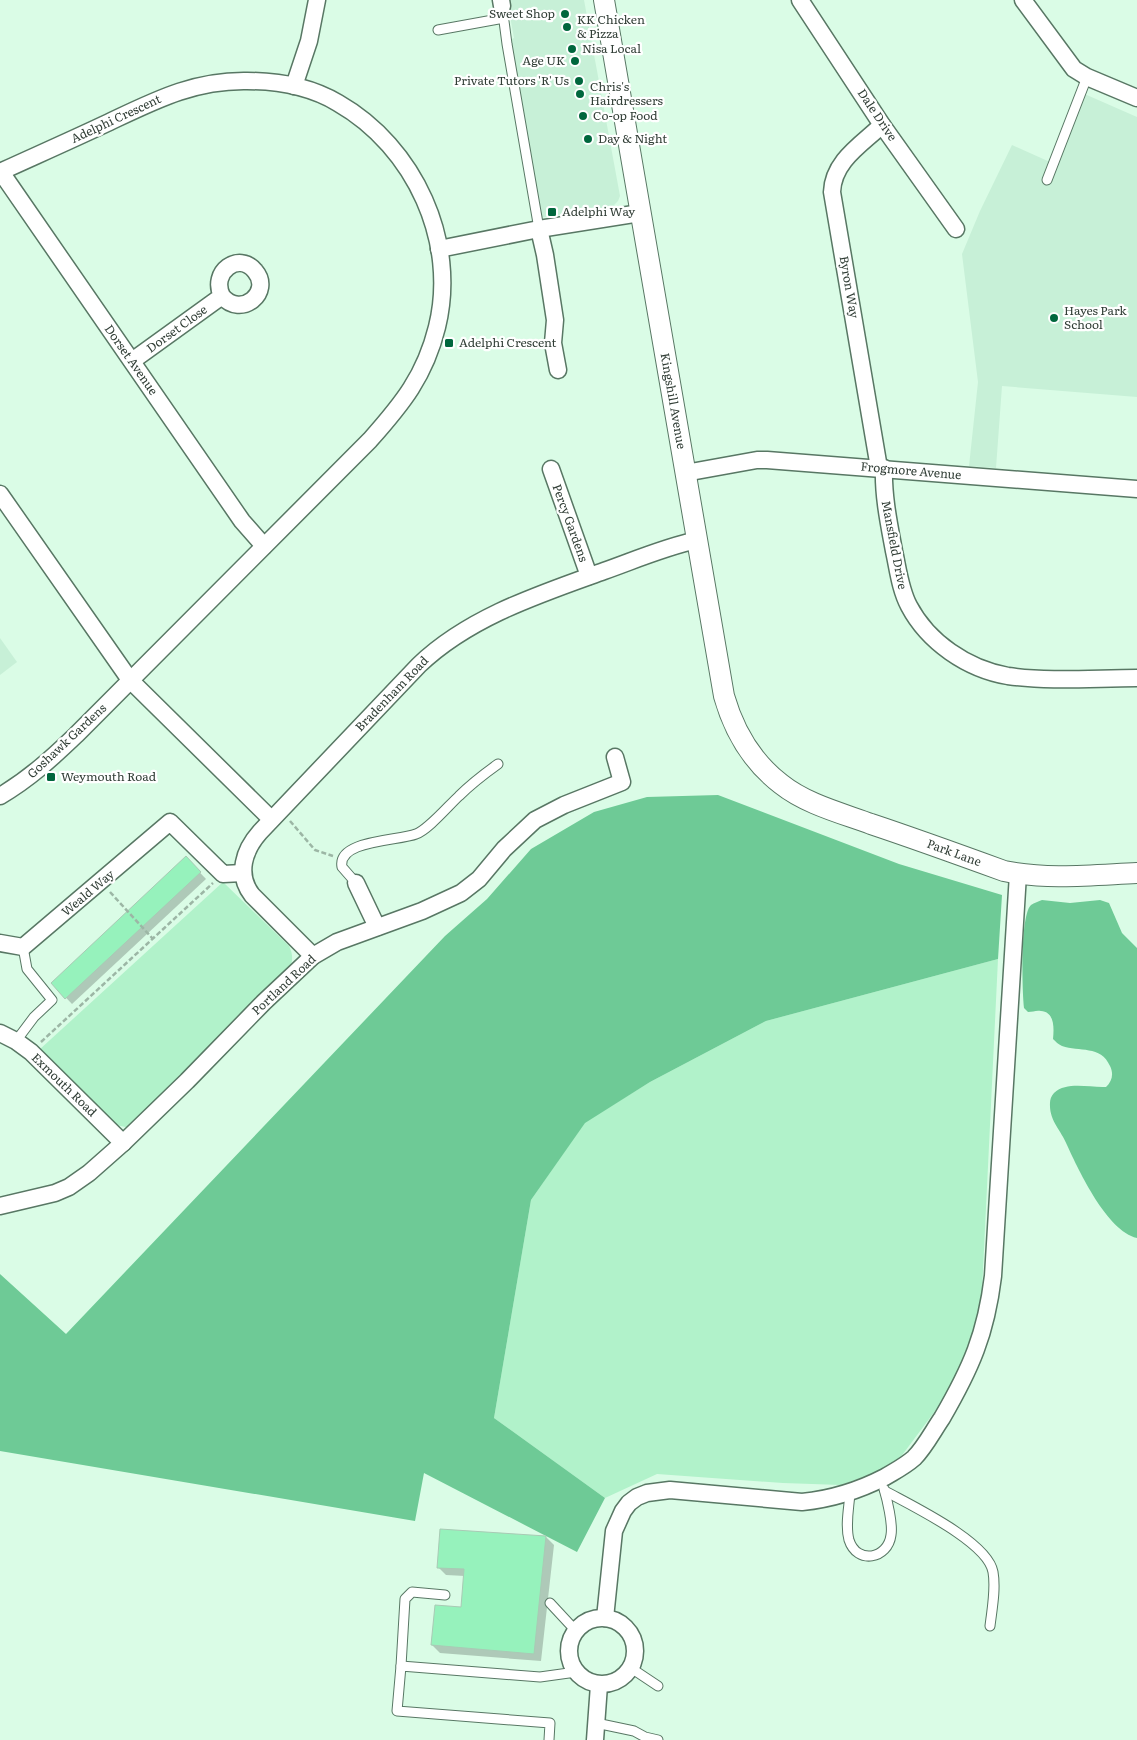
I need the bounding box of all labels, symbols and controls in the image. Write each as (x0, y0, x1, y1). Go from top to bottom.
place label: Sweet Shop (489, 4, 555, 22)
marker: Sweet Shop (559, 8, 571, 20)
place label: KK Chicken & Pizza (577, 10, 645, 42)
marker: KK Chicken & Pizza (561, 21, 573, 33)
place label: Nisa Local (582, 39, 641, 57)
marker: Nisa Local (566, 43, 578, 55)
place label: Age UK (522, 51, 565, 69)
marker: Age UK (569, 55, 581, 67)
place label: Private Tutors 'R' Us (454, 71, 570, 89)
marker: Private Tutors 'R' Us (573, 75, 585, 87)
place label: Chris's Hairdressers (590, 77, 664, 109)
street label: Dale Drive (854, 85, 902, 144)
marker: Chris's Hairdressers (574, 88, 586, 100)
street label: Adelphi Crescent (68, 89, 164, 147)
place label: Co-op Food (593, 106, 658, 124)
marker: Co-op Food (577, 110, 589, 122)
place label: Day & Night (598, 129, 667, 147)
marker: Day & Night (582, 133, 594, 145)
place label: Adelphi Way (562, 202, 635, 220)
marker: Adelphi Way (546, 206, 558, 218)
street label: Byron Way (836, 254, 864, 320)
street label: Dorset Close (142, 300, 210, 356)
place label: Hayes Park School (1064, 301, 1127, 333)
marker: Hayes Park School (1048, 312, 1060, 324)
street label: Dorset Avenue (101, 320, 163, 398)
place label: Adelphi Crescent (459, 333, 557, 351)
marker: Adelphi Crescent (443, 337, 455, 349)
street label: Kingshill Avenue (657, 351, 691, 450)
street label: Frogmore Avenue (860, 457, 962, 483)
street label: Percy Gardens (549, 481, 594, 565)
street label: Mansfield Drive (878, 499, 912, 591)
street label: Bradenham Road (351, 651, 432, 735)
street label: Goshawk Gardens (23, 698, 110, 782)
place label: Weymouth Road (61, 767, 157, 785)
marker: Weymouth Road (45, 771, 57, 783)
street label: Park Lane (925, 834, 984, 870)
street label: Weald Way (57, 865, 118, 920)
street label: Portland Road (247, 949, 320, 1019)
street label: Exmouth Road (28, 1048, 102, 1121)

